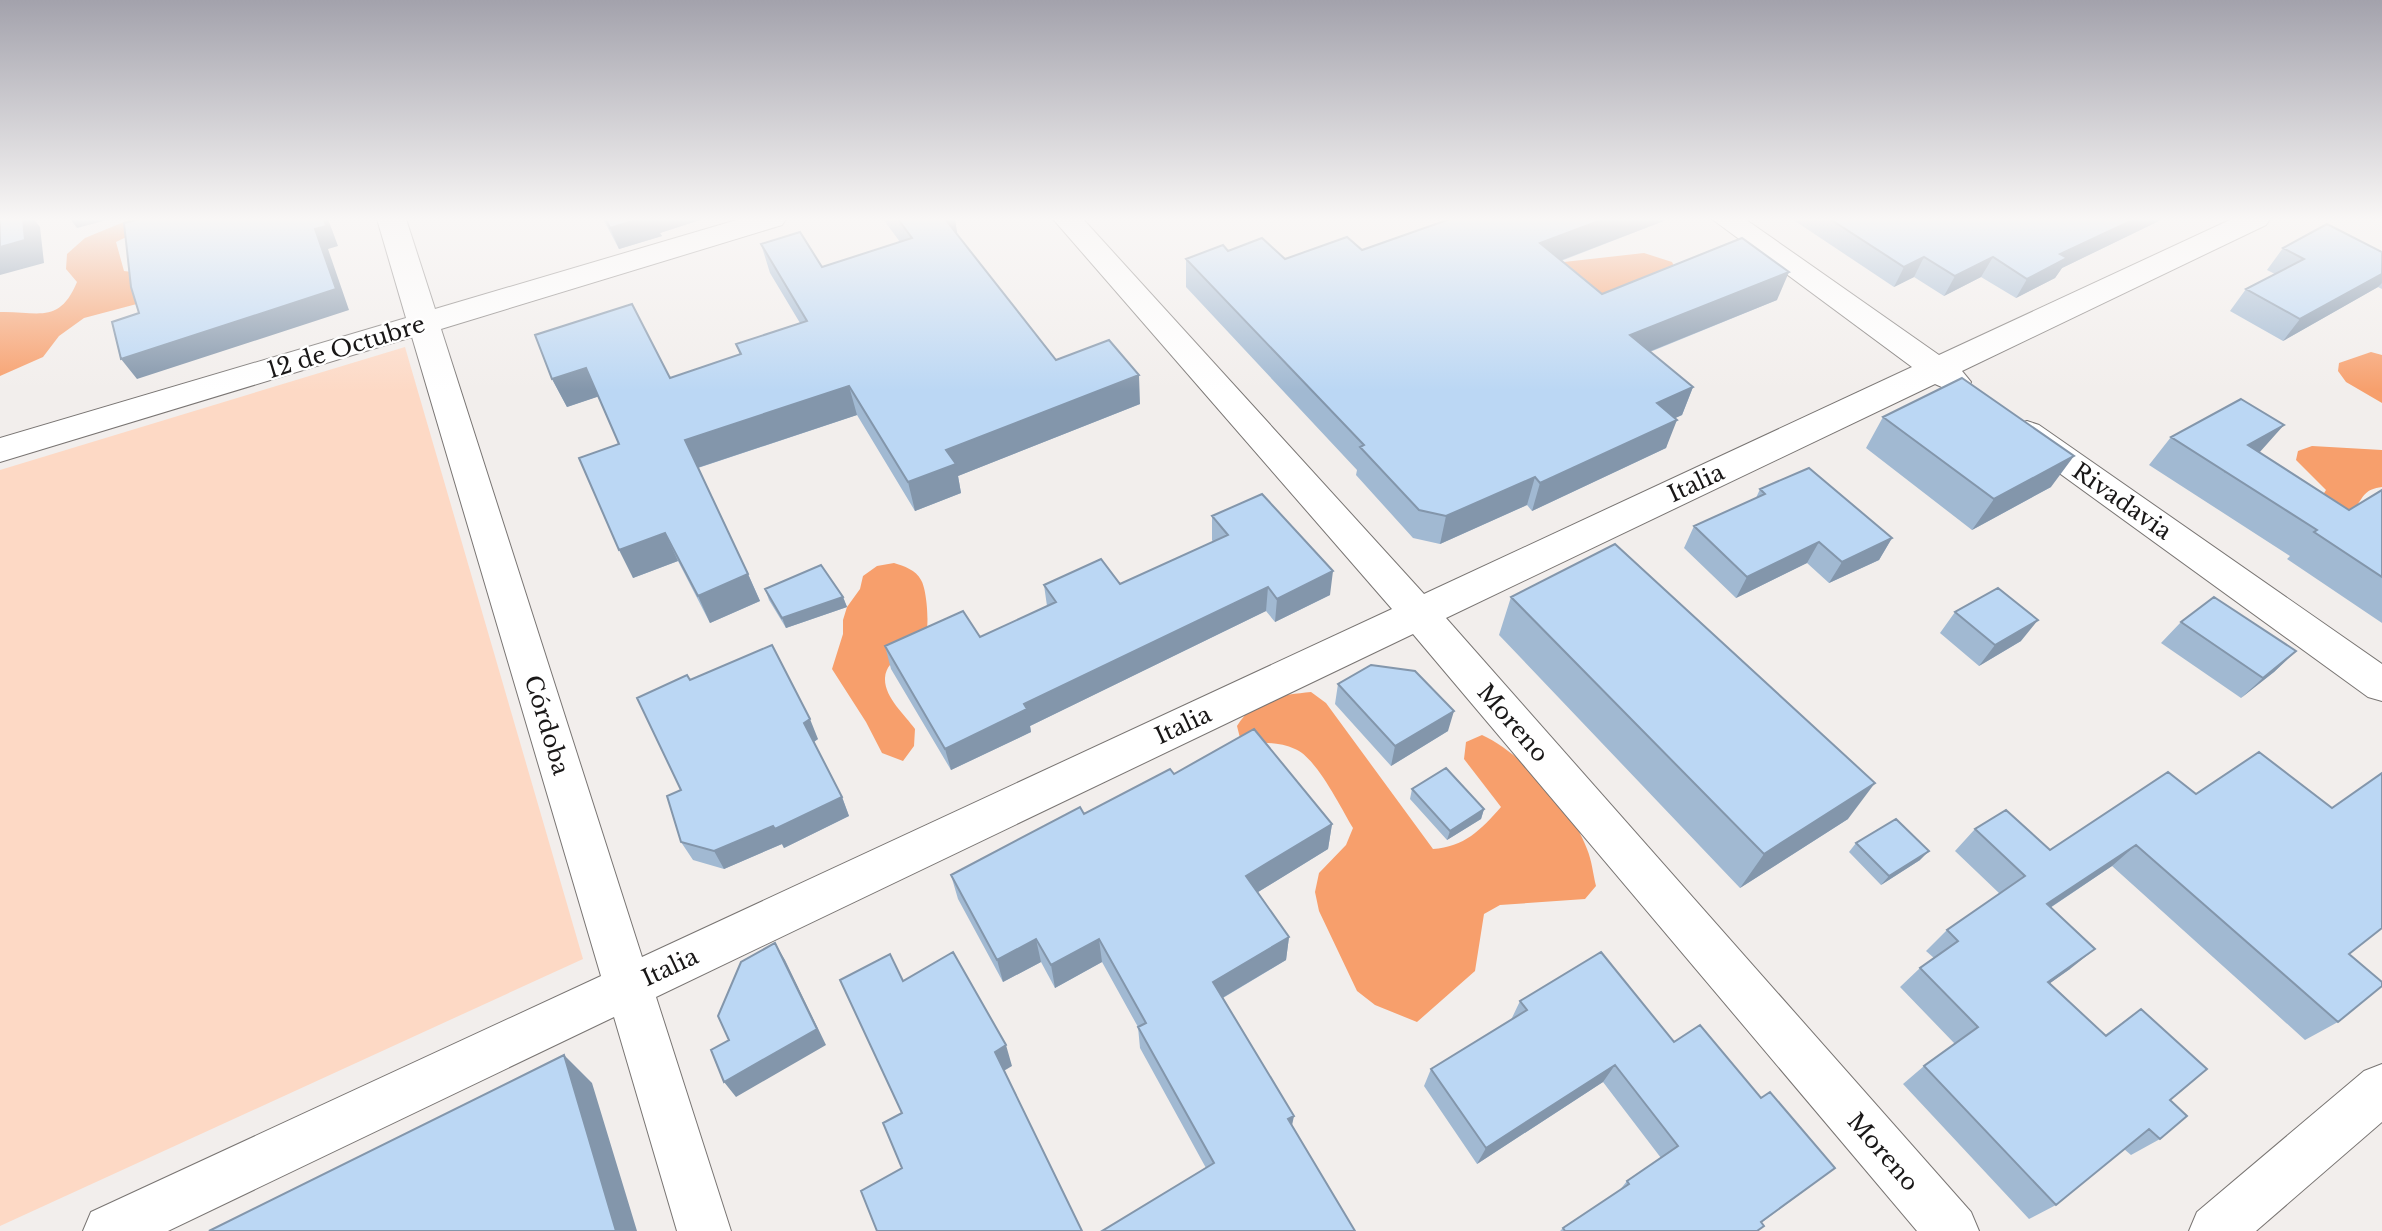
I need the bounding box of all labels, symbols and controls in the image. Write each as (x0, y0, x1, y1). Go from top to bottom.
street label: 12 de Octubre (264, 310, 428, 384)
street label: Rivadavia (2067, 457, 2177, 546)
street label: Italia (1664, 458, 1729, 508)
street label: Córdoba (519, 672, 575, 778)
street label: Moreno (1472, 678, 1554, 768)
street label: Italia (1151, 700, 1216, 750)
street label: Italia (638, 942, 703, 992)
street label: Moreno (1842, 1107, 1924, 1197)

